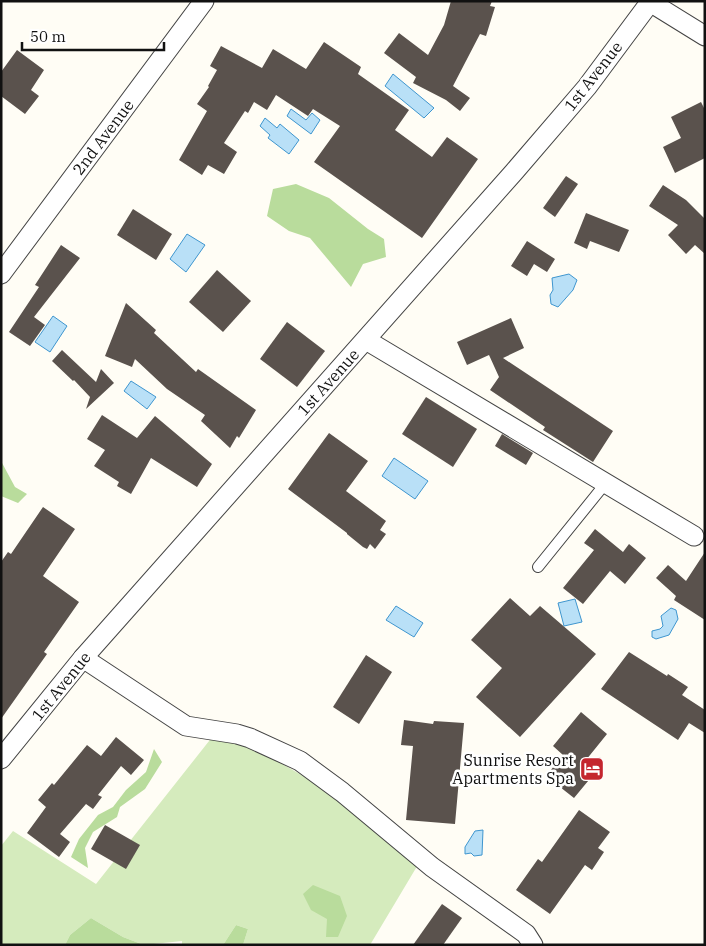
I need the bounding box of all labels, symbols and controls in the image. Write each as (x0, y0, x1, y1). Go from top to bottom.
scale bar (22, 20, 165, 52)
text: 50 m (30, 27, 66, 46)
street label: 1st Avenue (560, 37, 626, 115)
street label: 2nd Avenue (68, 95, 138, 179)
street label: 1st Avenue (293, 345, 363, 419)
street label: 1st Avenue (27, 647, 95, 725)
place label: Sunrise Resort Apartments Spa (452, 750, 574, 788)
hotel icon: Sunrise Resort Apartments Spa (579, 756, 605, 782)

